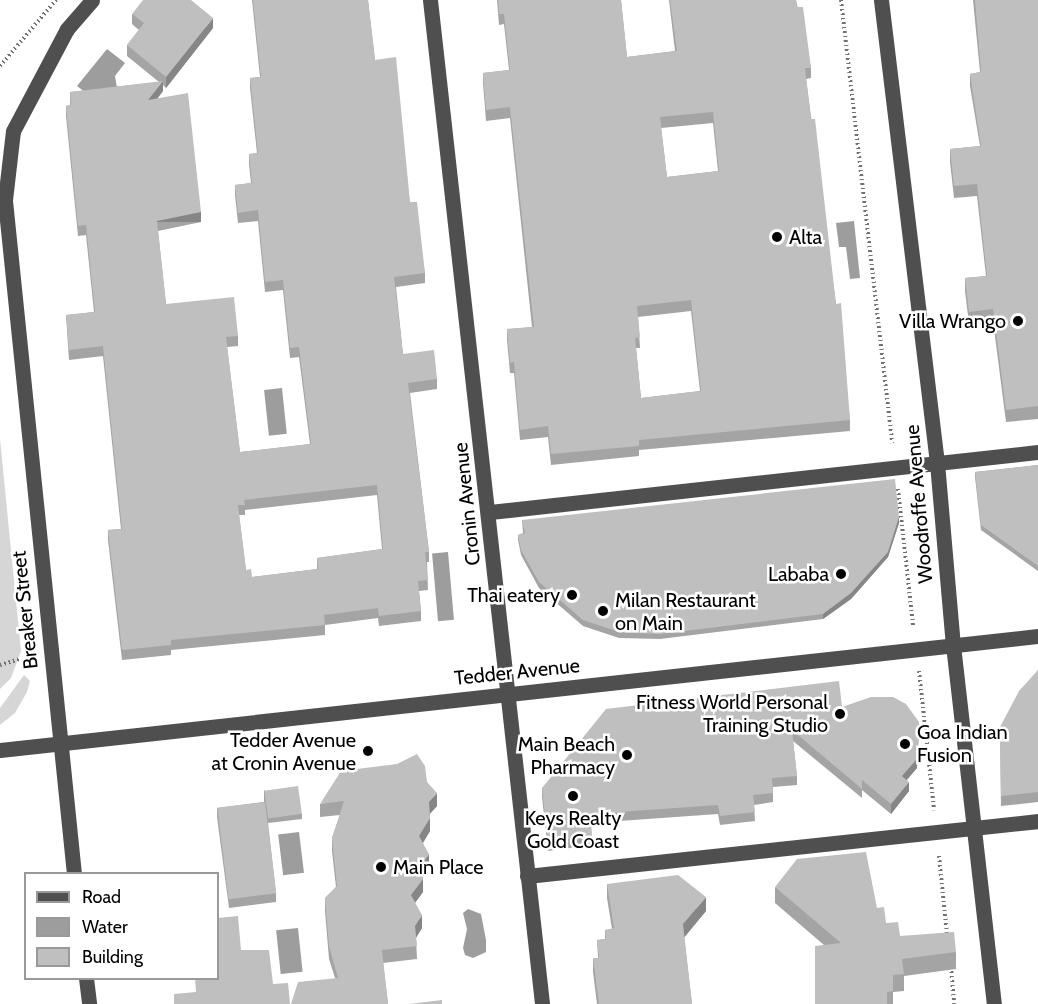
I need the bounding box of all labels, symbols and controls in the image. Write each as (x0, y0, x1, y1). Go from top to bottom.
place label: Alta (789, 225, 822, 249)
marker: Alta (770, 230, 784, 244)
place label: Villa Wrango (899, 309, 1006, 333)
marker: Villa Wrango (1011, 314, 1025, 328)
street label: Woodroffe Avenue (900, 424, 938, 584)
street label: Cronin Avenue (449, 441, 485, 567)
street label: Breaker Street (7, 550, 43, 670)
place label: Lababa (768, 562, 829, 586)
marker: Lababa (834, 567, 848, 581)
place label: Thai eatery (467, 583, 560, 607)
marker: Thai eatery (565, 588, 579, 602)
place label: Milan Restaurant on Main (615, 588, 756, 635)
marker: Milan Restaurant on Main (596, 604, 610, 618)
street label: Tedder Avenue (453, 653, 581, 691)
place label: Fitness World Personal Training Studio (636, 690, 828, 737)
marker: Fitness World Personal Training Studio (833, 707, 847, 721)
place label: Goa Indian Fusion (917, 720, 1008, 767)
place label: Tedder Avenue at Cronin Avenue (212, 728, 356, 775)
place label: Main Beach Pharmacy (518, 732, 615, 779)
marker: Goa Indian Fusion (898, 737, 912, 751)
marker: Tedder Avenue at Cronin Avenue (361, 744, 375, 758)
marker: Main Beach Pharmacy (620, 748, 634, 762)
marker: Keys Realty Gold Coast (566, 789, 580, 803)
place label: Keys Realty Gold Coast (525, 806, 621, 853)
place label: Main Place (393, 855, 483, 879)
marker: Main Place (374, 860, 388, 874)
legend (24, 872, 219, 980)
text: Road (82, 886, 121, 908)
text: Water (82, 916, 128, 938)
text: Building (82, 946, 143, 968)

